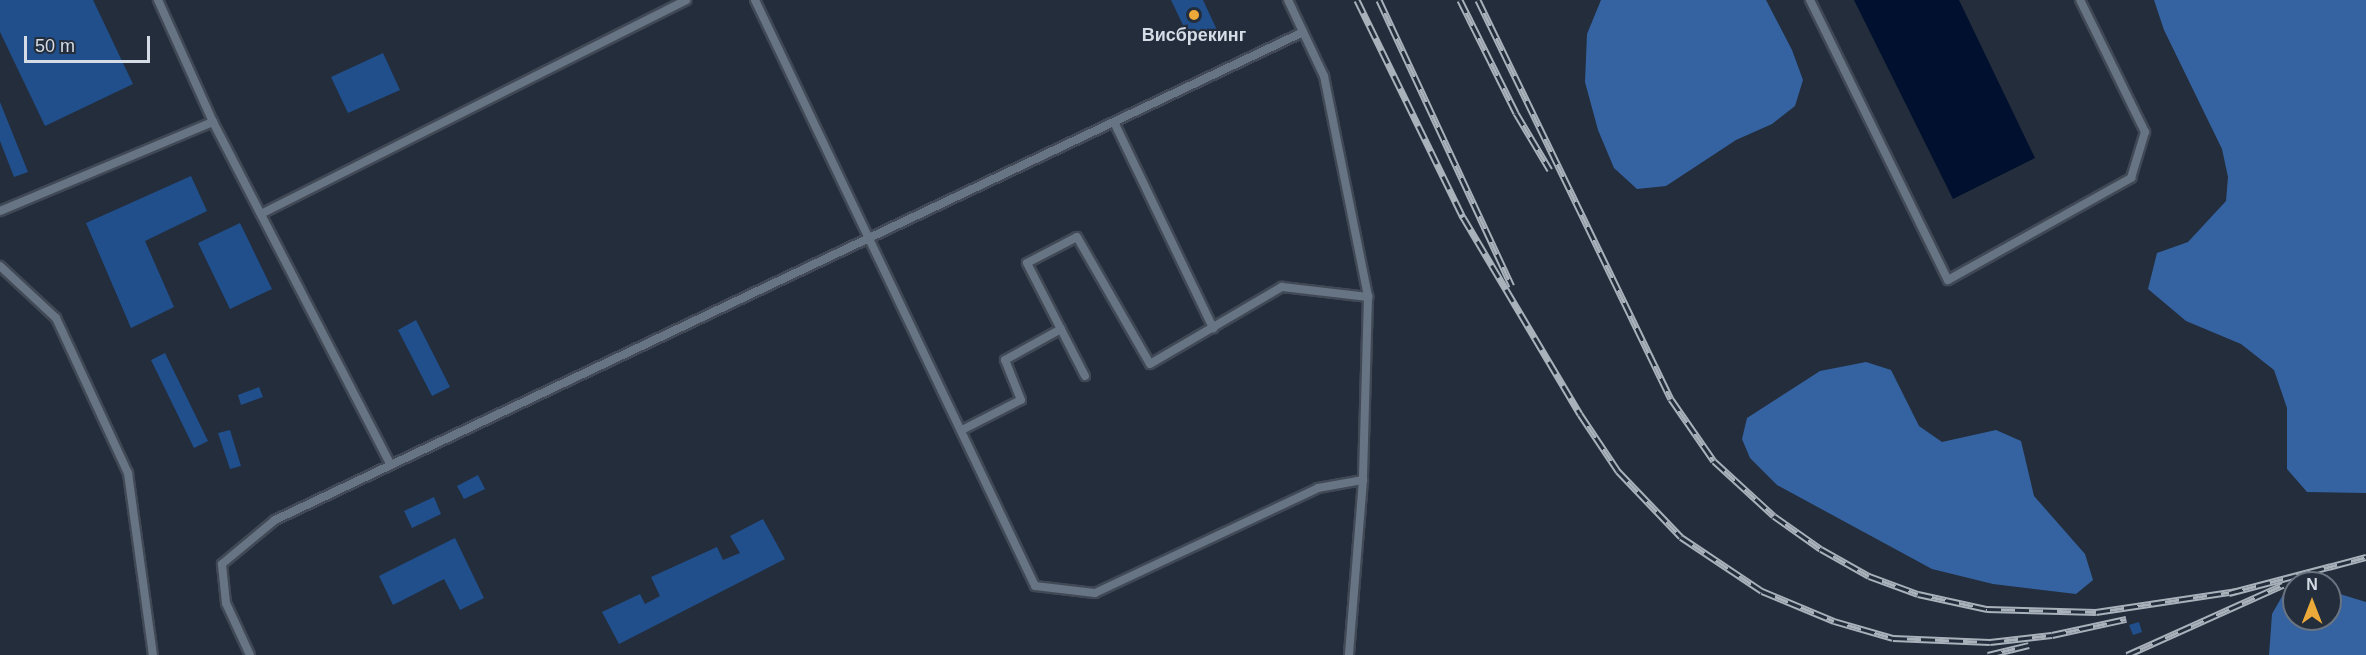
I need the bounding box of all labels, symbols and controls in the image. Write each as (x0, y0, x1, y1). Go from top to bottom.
marker: Висбрекинг (1187, 8, 1201, 22)
scale bar (27, 24, 153, 62)
place label: Висбрекинг (1142, 24, 1246, 46)
text: 50 m (35, 36, 75, 56)
north arrow (2282, 571, 2342, 631)
text: N (2306, 576, 2318, 593)

